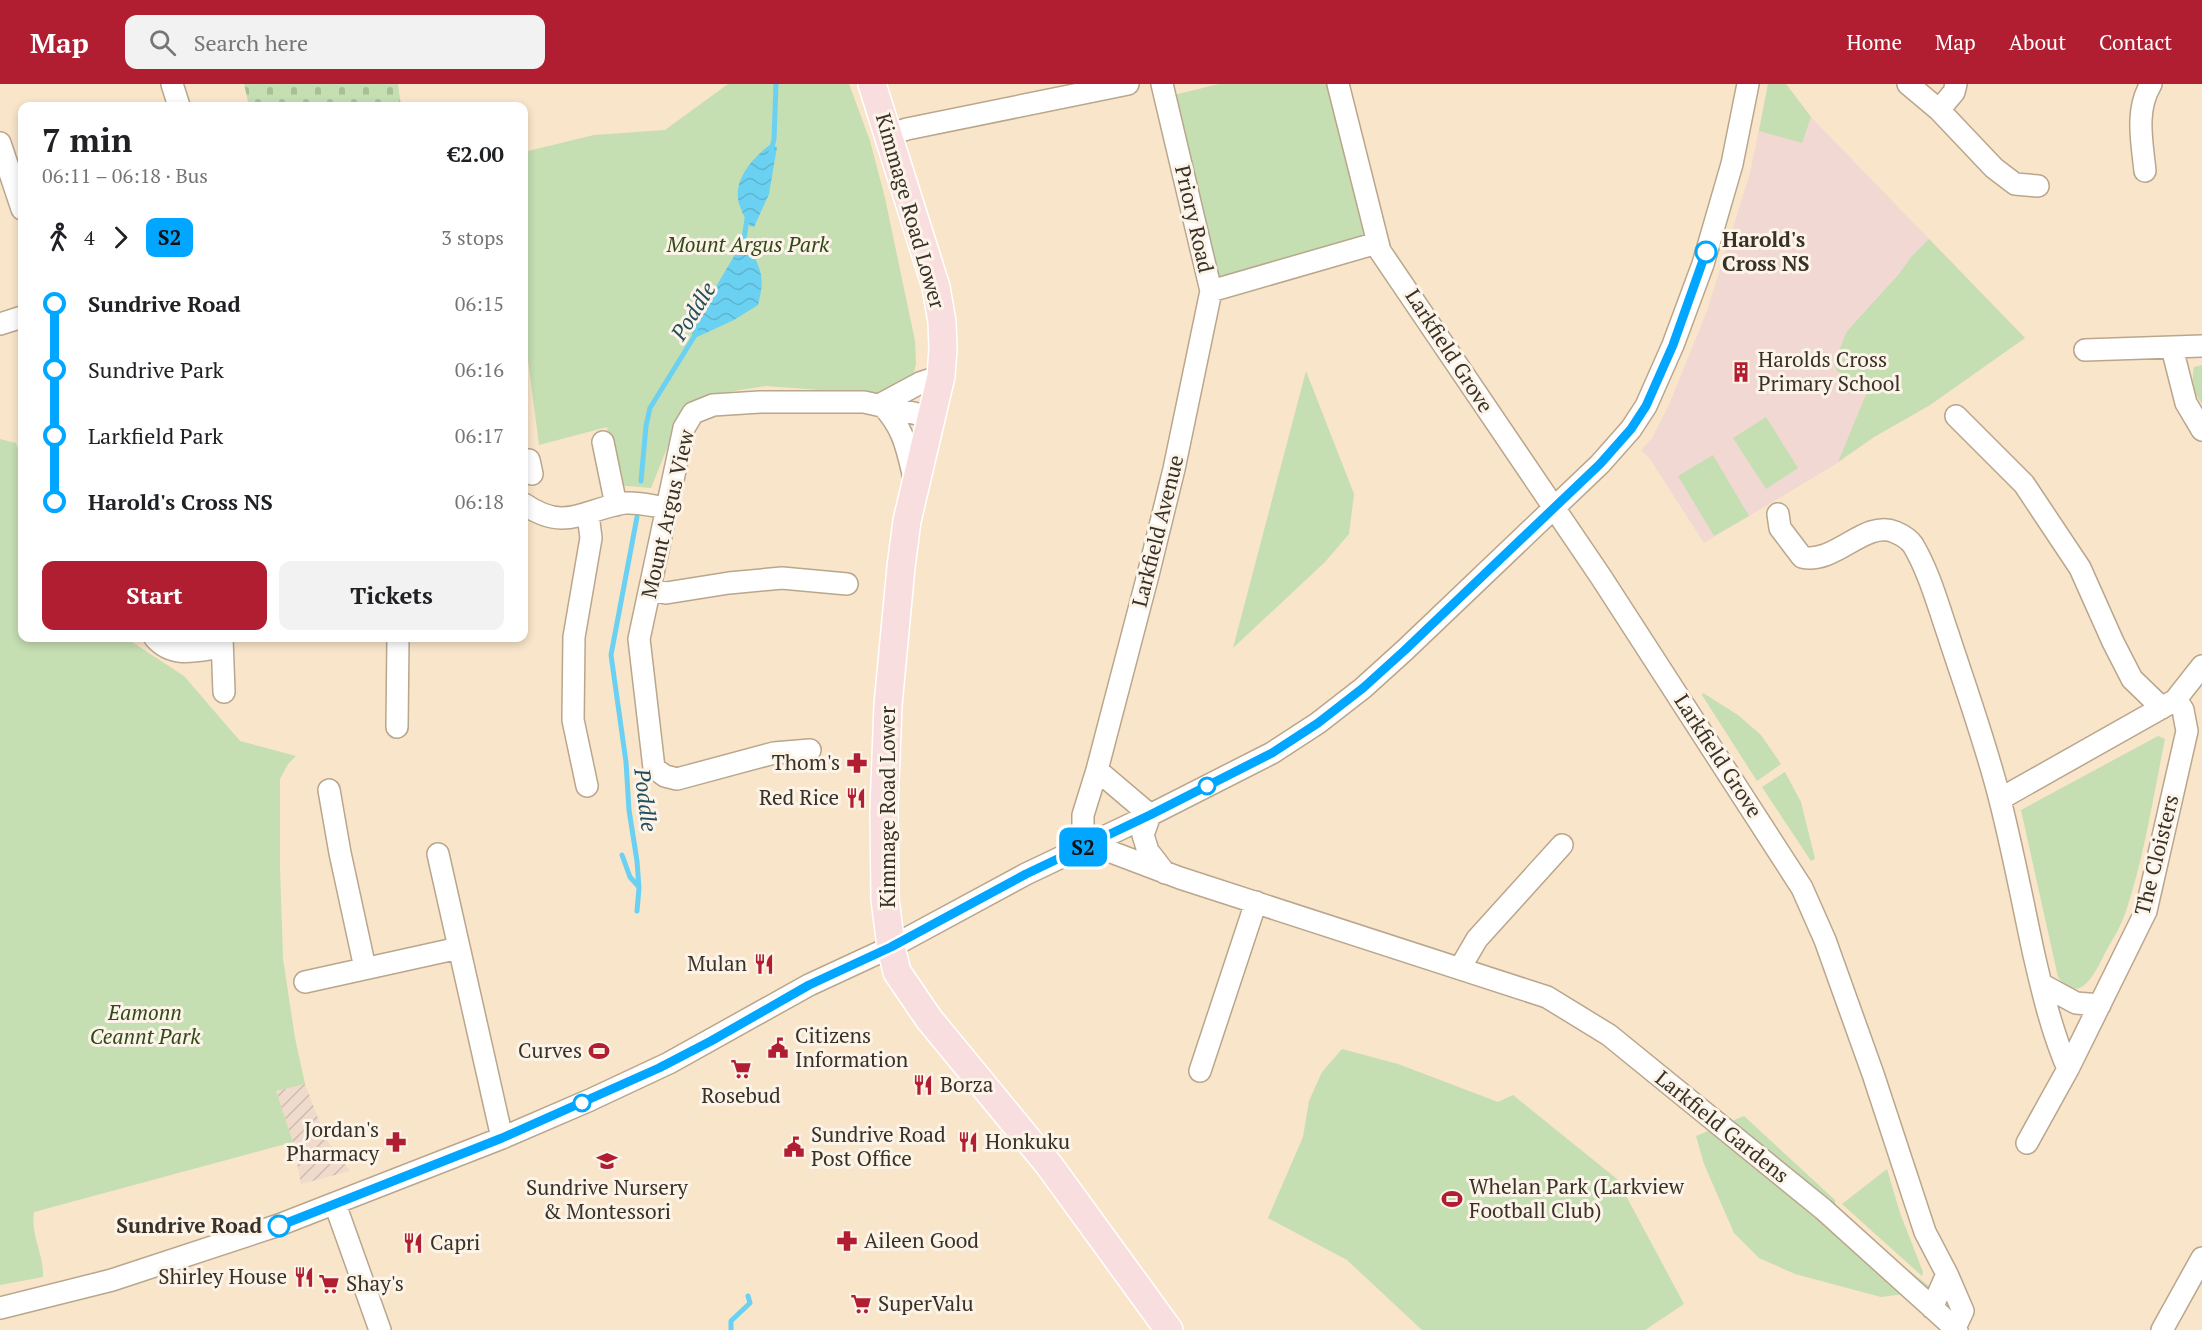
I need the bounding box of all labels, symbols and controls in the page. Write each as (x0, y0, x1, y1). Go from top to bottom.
search box (125, 15, 545, 69)
text: Map (30, 24, 89, 61)
icon: search (146, 26, 179, 59)
text: Search here (194, 28, 308, 57)
text: Home (1846, 28, 1902, 56)
text: Map (1935, 28, 1976, 56)
text: About (2009, 28, 2066, 56)
text: Contact (2099, 28, 2172, 56)
street label: Kimmage Road Lower (870, 110, 952, 312)
text: 7 min (42, 118, 132, 161)
text: €2.00 (448, 139, 504, 168)
text: 06:11 – 06:18 · Bus (42, 162, 208, 189)
street label: Priory Road (1169, 162, 1221, 276)
icon: walk (42, 221, 75, 254)
icon: forward (104, 221, 137, 254)
text: S2 (158, 223, 181, 251)
text: 4 (84, 224, 95, 251)
text: 3 stops (441, 224, 504, 251)
place label: Harold's Cross NS (1722, 225, 1810, 277)
park label: Mount Argus Park (666, 230, 830, 258)
marker: Harold's Cross NS (1695, 241, 1717, 263)
water label: Poddle (663, 276, 722, 346)
street label: Larkfield Grove (1399, 283, 1500, 418)
text: Sundrive Road (88, 289, 241, 318)
text: 06:15 (455, 290, 504, 317)
place label: Harolds Cross Primary School (1758, 345, 1901, 397)
text: Sundrive Park (88, 355, 224, 384)
text: 06:16 (455, 356, 504, 383)
building icon: Harolds Cross Primary School (1729, 360, 1753, 384)
text: Larkfield Park (88, 421, 223, 450)
text: 06:17 (455, 422, 504, 449)
street label: Mount Argus View (634, 426, 700, 601)
street label: Larkfield Avenue (1125, 452, 1189, 610)
text: Harold's Cross NS (88, 487, 273, 516)
text: 06:18 (455, 488, 504, 515)
button: Start (42, 561, 267, 630)
button: Tickets (279, 561, 504, 630)
street label: Larkfield Grove (1668, 688, 1769, 823)
street label: Kimmage Road Lower (873, 706, 901, 908)
place label: Thom's (772, 748, 840, 776)
pharmacy icon: Thom's (845, 751, 869, 775)
water label: Poddle (628, 766, 665, 833)
unlabelled marker (1198, 777, 1216, 795)
place label: Red Rice (759, 783, 839, 811)
restaurant icon: Red Rice (844, 786, 868, 810)
street label: The Cloisters (2128, 792, 2185, 918)
line badge: S2 (1056, 828, 1110, 867)
text: S2 (1071, 833, 1095, 861)
place label: Mulan (687, 949, 748, 977)
restaurant icon: Mulan (752, 952, 776, 976)
park label: Eamonn Ceannt Park (90, 998, 201, 1050)
place label: Citizens Information (795, 1021, 909, 1073)
place label: Curves (518, 1036, 582, 1064)
public building icon: Citizens Information (766, 1036, 790, 1060)
sports icon: Curves (587, 1039, 611, 1063)
supermarket icon: Rosebud (729, 1057, 753, 1081)
street label: Larkfield Gardens (1650, 1064, 1795, 1189)
place label: Borza (940, 1070, 994, 1098)
restaurant icon: Borza (911, 1073, 935, 1097)
place label: Rosebud (701, 1081, 781, 1109)
unlabelled marker (573, 1094, 591, 1112)
place label: Jordan's Pharmacy (286, 1115, 379, 1167)
place label: Sundrive Road Post Office (811, 1120, 946, 1172)
place label: Honkuku (985, 1127, 1070, 1155)
pharmacy icon: Jordan's Pharmacy (384, 1130, 408, 1154)
restaurant icon: Honkuku (956, 1130, 980, 1154)
public building icon: Sundrive Road Post Office (782, 1135, 806, 1159)
school or university icon: Sundrive Nursery & Montessori (595, 1149, 619, 1173)
place label: Whelan Park (Larkview Football Club) (1469, 1172, 1685, 1224)
place label: Sundrive Nursery & Montessori (526, 1173, 688, 1225)
sports icon: Whelan Park (Larkview Football Club) (1440, 1187, 1464, 1211)
place label: Sundrive Road (116, 1211, 262, 1239)
marker: Sundrive Road (268, 1215, 290, 1237)
place label: Aileen Good (864, 1226, 979, 1254)
place label: Capri (430, 1228, 480, 1256)
pharmacy icon: Aileen Good (835, 1229, 859, 1253)
restaurant icon: Capri (401, 1231, 425, 1255)
place label: Shirley House (158, 1262, 287, 1290)
restaurant icon: Shirley House (292, 1265, 316, 1289)
place label: Shay's (346, 1269, 404, 1297)
supermarket icon: Shay's (317, 1272, 341, 1296)
place label: SuperValu (878, 1289, 973, 1317)
supermarket icon: SuperValu (849, 1292, 873, 1316)

